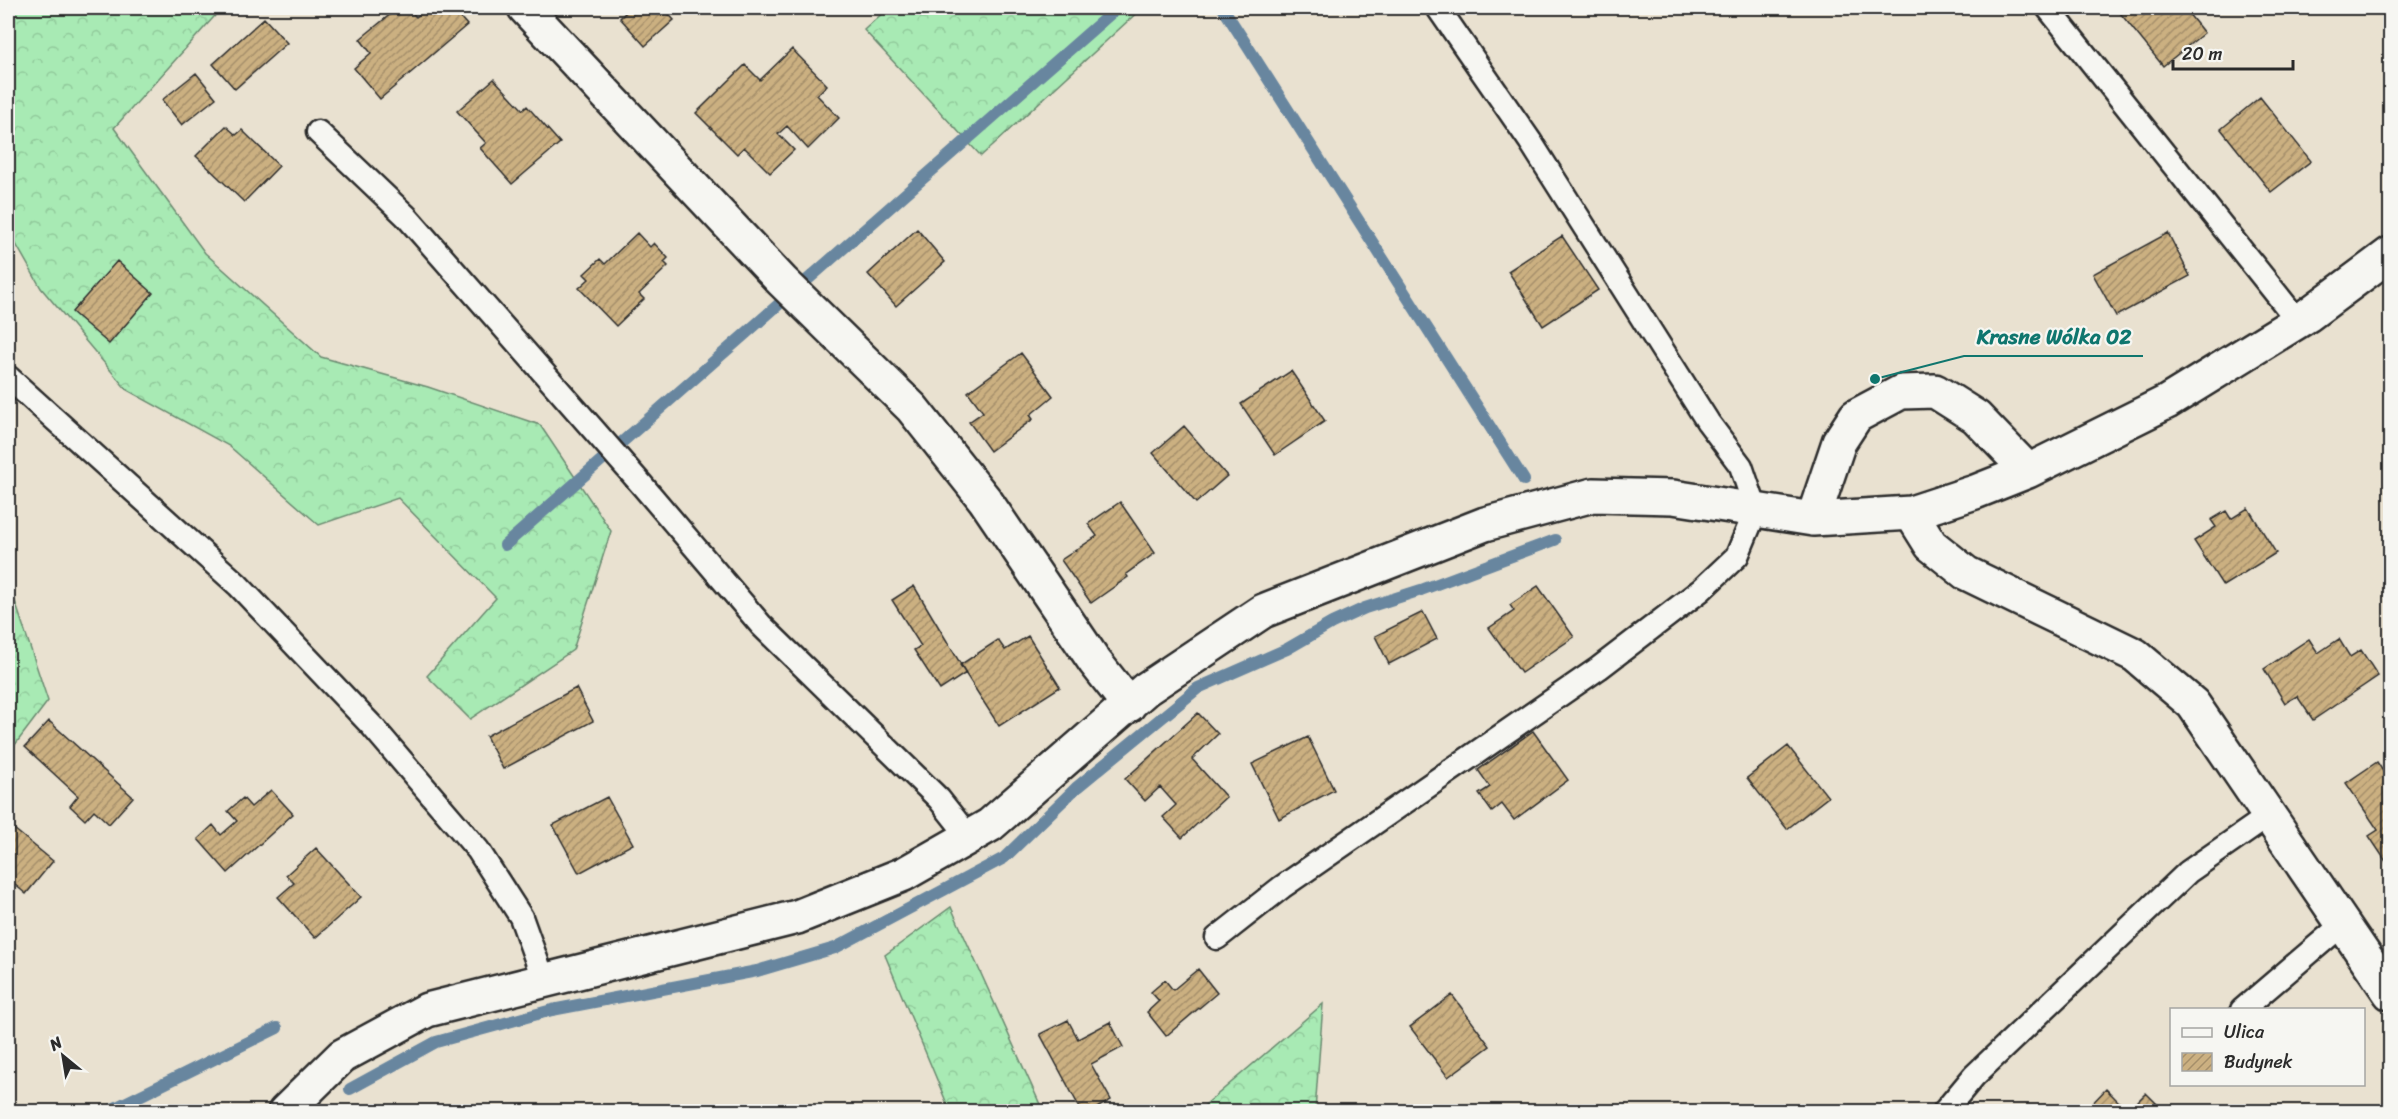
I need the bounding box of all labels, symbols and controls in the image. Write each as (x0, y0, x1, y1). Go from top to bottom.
scale bar (2173, 33, 2293, 71)
text: 20 m (2182, 38, 2222, 70)
callout: Krasne Wólka 02 (1964, 317, 2143, 356)
text: Krasne Wólka 02 (1976, 318, 2131, 356)
legend (2170, 1008, 2365, 1086)
text: Ulica (2224, 1016, 2265, 1048)
north arrow (33, 1026, 93, 1086)
text: N (43, 1028, 69, 1059)
text: Budynek (2224, 1046, 2293, 1078)

